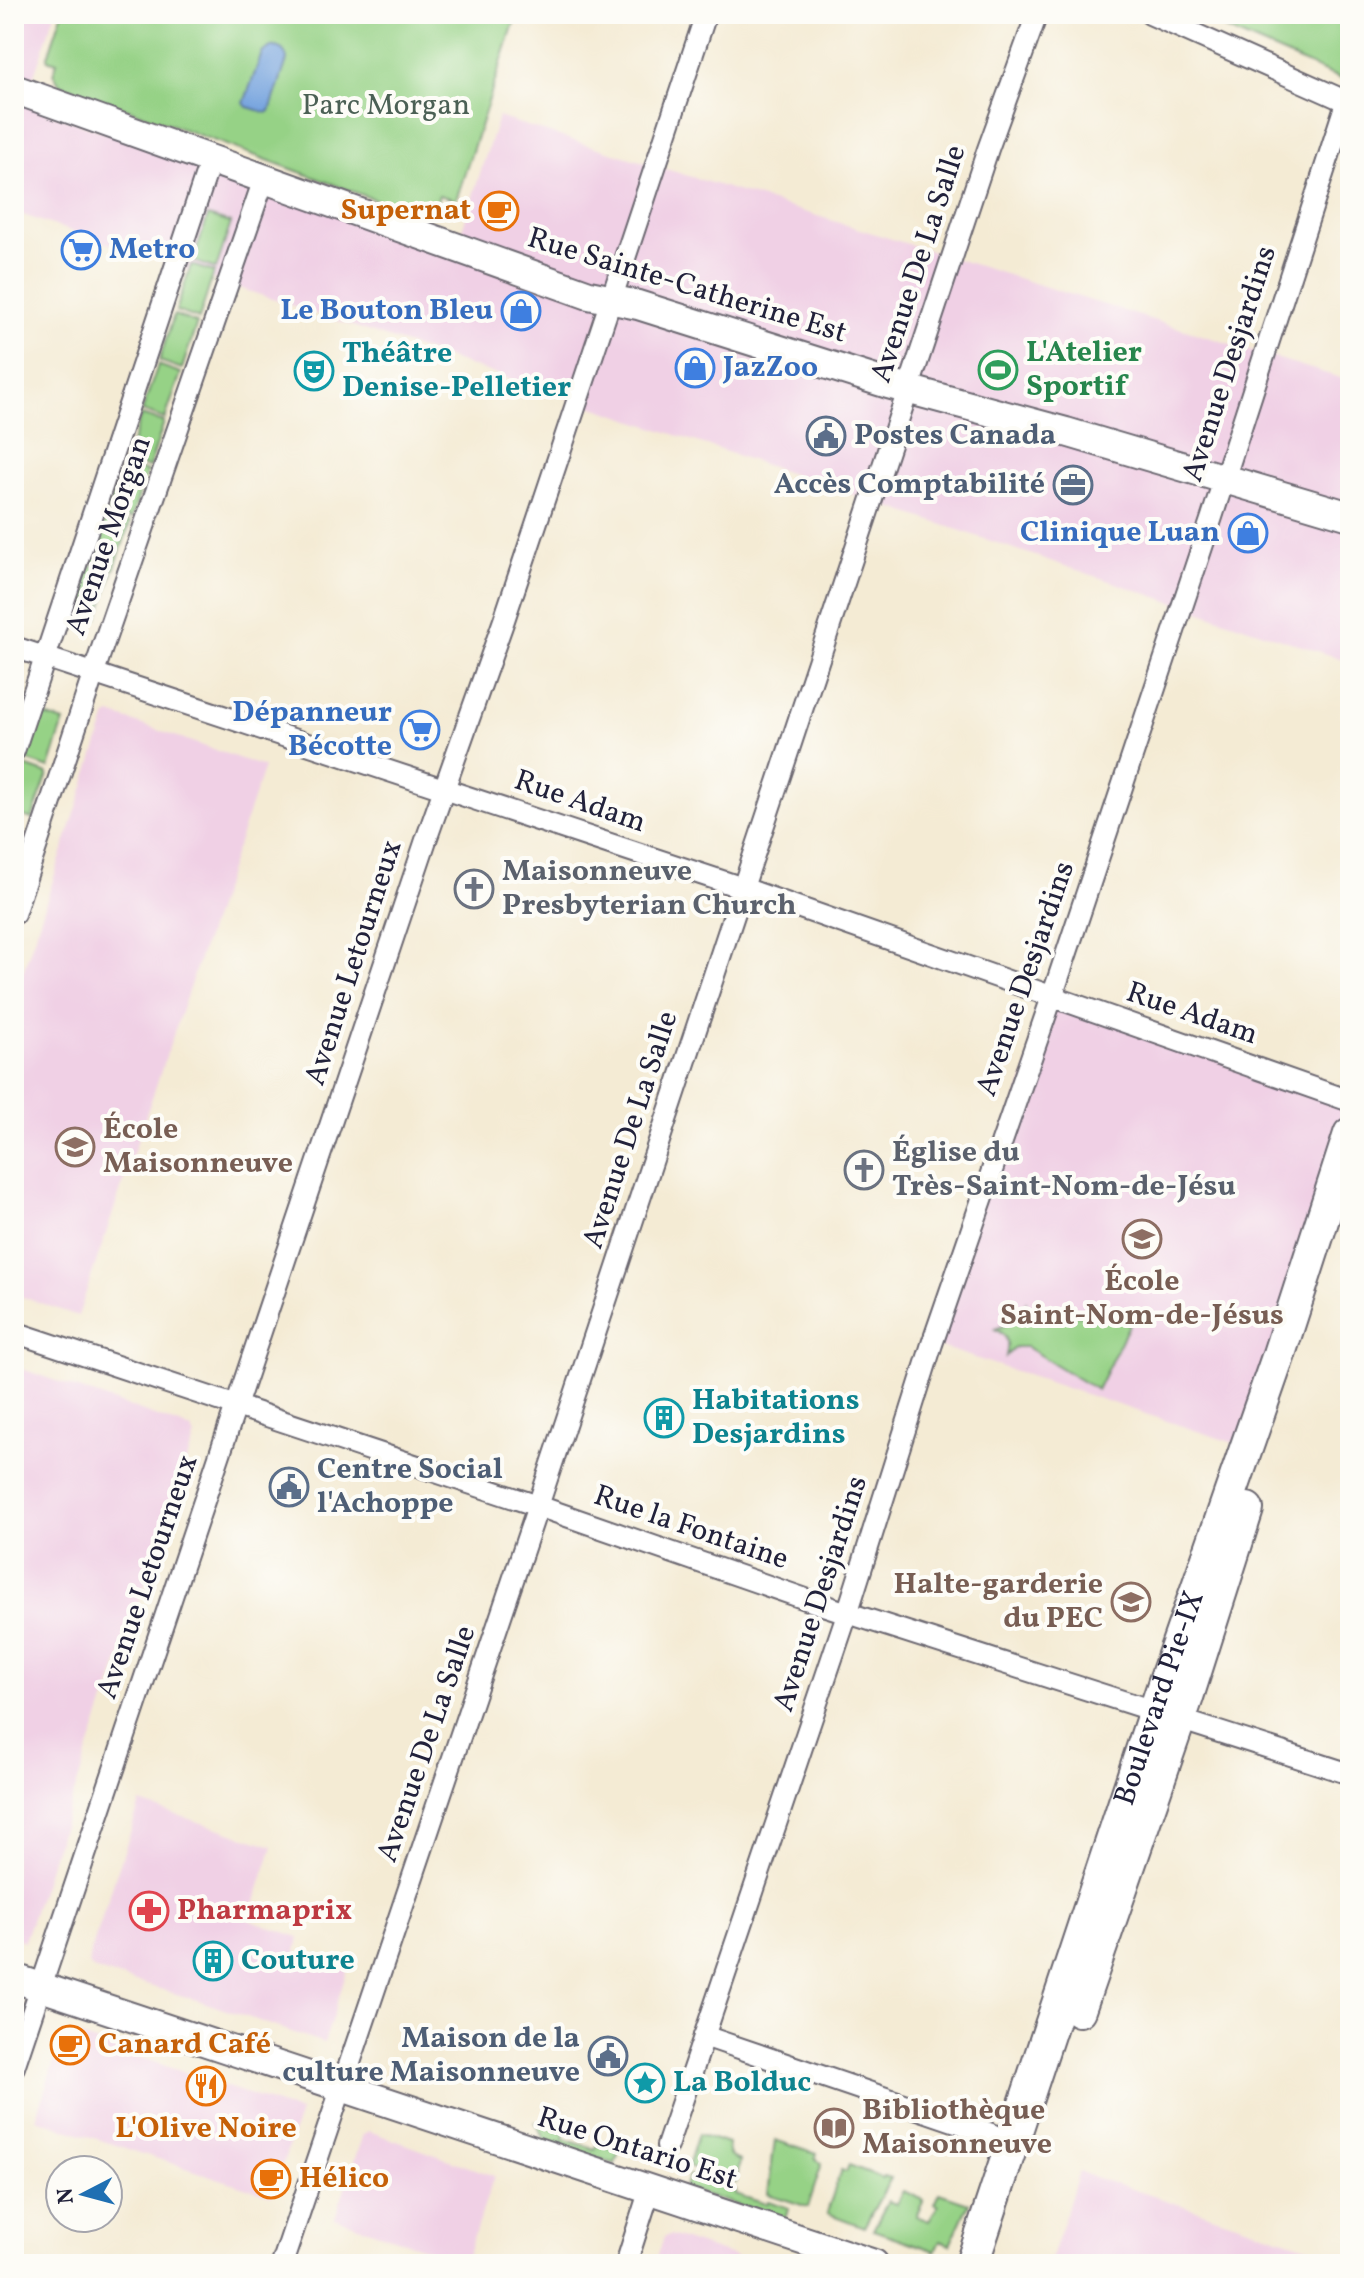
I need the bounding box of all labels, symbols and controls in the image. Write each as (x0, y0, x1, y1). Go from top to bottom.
park label: Parc Morgan (302, 85, 470, 127)
street label: Avenue De La Salle (861, 140, 977, 388)
place label: Supernat (340, 190, 471, 232)
cafe icon: Supernat (478, 190, 520, 232)
street label: Rue Sainte-Catherine Est (522, 217, 852, 355)
supermarket icon: Metro (60, 229, 102, 271)
place label: Metro (109, 229, 195, 271)
street label: Avenue Desjardins (1172, 241, 1288, 487)
place label: Le Bouton Bleu (280, 290, 493, 332)
shop icon: Le Bouton Bleu (500, 290, 542, 332)
place label: L'Atelier Sportif (1026, 332, 1142, 408)
place label: Théâtre Denise-Pelletier (342, 333, 571, 409)
shop icon: JazZoo (674, 347, 716, 389)
place label: JazZoo (722, 347, 818, 389)
sports icon: L'Atelier Sportif (977, 349, 1019, 391)
theatre icon: Théâtre Denise-Pelletier (293, 350, 335, 392)
public building icon: Postes Canada (805, 415, 847, 457)
place label: Postes Canada (854, 415, 1056, 457)
street label: Avenue Morgan (55, 431, 163, 641)
place label: Accès Comptabilité (774, 464, 1045, 506)
office icon: Accès Comptabilité (1052, 464, 1094, 506)
place label: Clinique Luan (1020, 512, 1220, 554)
shop icon: Clinique Luan (1227, 512, 1269, 554)
place label: Dépanneur Bécotte (232, 692, 392, 768)
supermarket icon: Dépanneur Bécotte (399, 709, 441, 751)
street label: Rue Adam (509, 760, 651, 844)
street label: Avenue Letourneux (295, 835, 413, 1091)
place label: Maisonneuve Presbyterian Church (502, 851, 797, 927)
street label: Avenue Desjardins (966, 856, 1086, 1102)
church icon: Maisonneuve Presbyterian Church (453, 868, 495, 910)
street label: Rue Adam (1121, 972, 1263, 1056)
street label: Avenue De La Salle (573, 1006, 689, 1254)
place label: École Maisonneuve (103, 1109, 293, 1185)
school or university icon: École Maisonneuve (54, 1126, 96, 1168)
place label: Église du Très-Saint-Nom-de-Jésu (892, 1132, 1236, 1208)
church icon: Église du Très-Saint-Nom-de-Jésu (843, 1149, 885, 1191)
school or university icon: École Saint-Nom-de-Jésus (1121, 1218, 1163, 1260)
place label: École Saint-Nom-de-Jésus (1000, 1261, 1284, 1337)
place label: Habitations Desjardins (692, 1380, 860, 1456)
building icon: Habitations Desjardins (643, 1397, 685, 1439)
street label: Avenue Letourneux (87, 1449, 209, 1705)
place label: Centre Social l'Achoppe (317, 1449, 503, 1525)
public building icon: Centre Social l'Achoppe (268, 1466, 310, 1508)
street label: Avenue Desjardins (763, 1471, 879, 1717)
street label: Rue la Fontaine (588, 1475, 794, 1581)
place label: Halte-garderie du PEC (894, 1564, 1103, 1640)
school or university icon: Halte-garderie du PEC (1110, 1581, 1152, 1623)
street label: Boulevard Pie-IX (1104, 1586, 1216, 1811)
street label: Avenue De La Salle (367, 1620, 487, 1868)
pharmacy icon: Pharmaprix (128, 1890, 170, 1932)
place label: Pharmaprix (177, 1890, 352, 1932)
building icon: Couture (192, 1940, 234, 1982)
place label: Couture (241, 1940, 355, 1982)
place label: Maison de la culture Maisonneuve (282, 2018, 580, 2094)
cafe icon: Canard Café (49, 2024, 91, 2066)
place label: Canard Café (98, 2024, 271, 2066)
public building icon: Maison de la culture Maisonneuve (587, 2035, 629, 2077)
place icon: La Bolduc (624, 2062, 666, 2104)
place label: La Bolduc (673, 2062, 811, 2104)
restaurant icon: L'Olive Noire (185, 2065, 227, 2107)
place label: Bibliothèque Maisonneuve (862, 2090, 1052, 2166)
street label: Rue Ontario Est (532, 2097, 742, 2201)
library icon: Bibliothèque Maisonneuve (813, 2107, 855, 2149)
place label: L'Olive Noire (115, 2108, 297, 2150)
north arrow (44, 2154, 124, 2234)
cafe icon: Hélico (250, 2158, 292, 2200)
place label: Hélico (299, 2158, 389, 2200)
text: N (50, 2186, 83, 2205)

